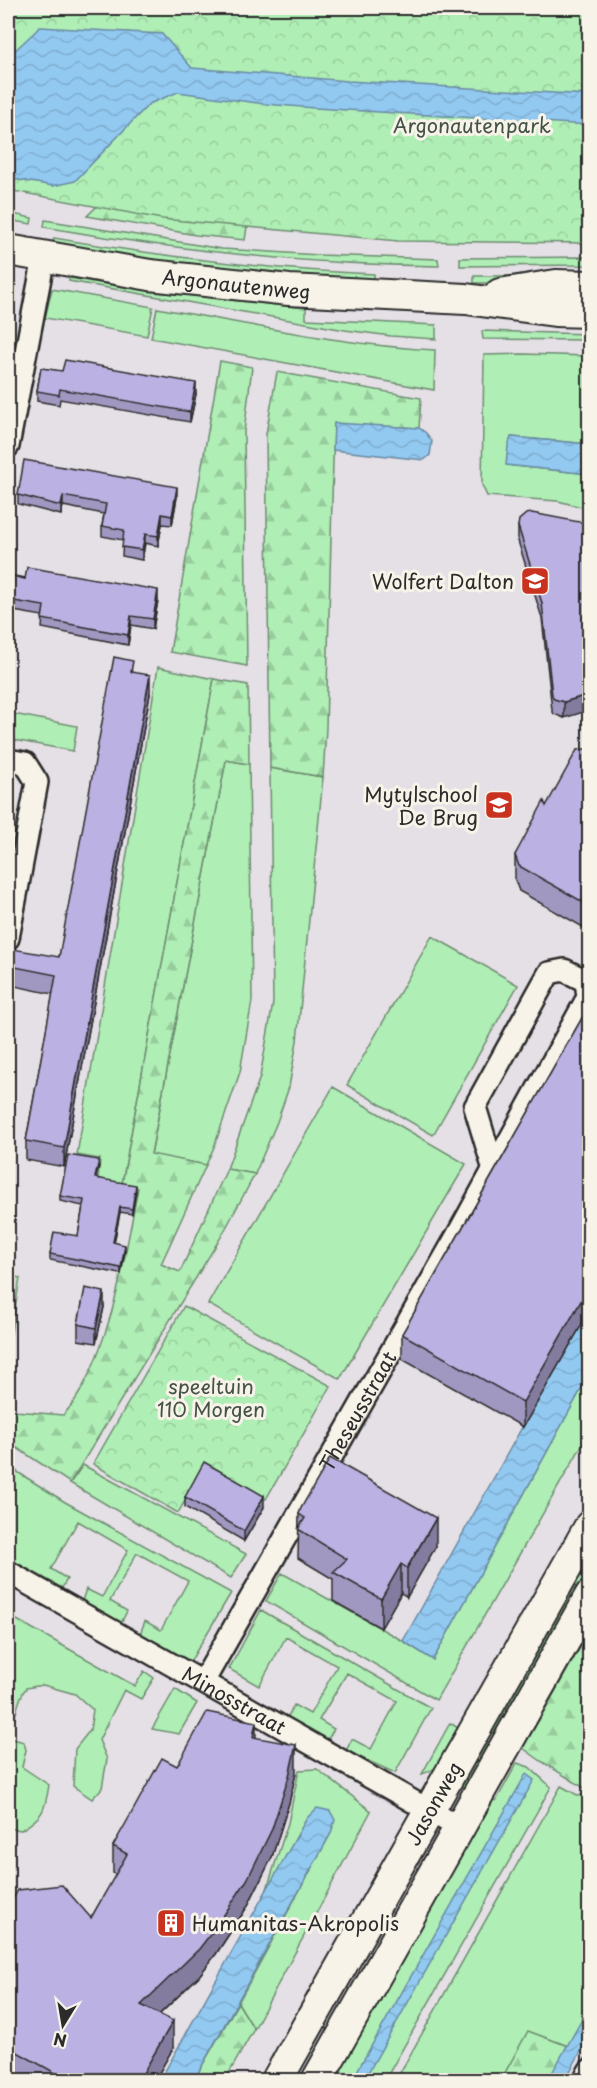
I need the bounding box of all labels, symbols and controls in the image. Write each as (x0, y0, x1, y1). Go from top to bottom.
park label: Argonautenpark (393, 110, 551, 140)
street label: Argonautenweg (161, 261, 311, 306)
school or university icon: Wolfert Dalton (519, 565, 551, 597)
place label: Wolfert Dalton (372, 566, 514, 596)
place label: Mytylschool De Brug (364, 779, 478, 832)
school or university icon: Mytylschool De Brug (483, 789, 515, 821)
street label: Theseusstraat (311, 1345, 404, 1477)
park label: speeltuin 110 Morgen (157, 1371, 265, 1424)
street label: Minosstraat (177, 1659, 292, 1742)
street label: Jasonweg (398, 1756, 469, 1851)
building icon: Humanitas-Akropolis (155, 1907, 187, 1939)
place label: Humanitas-Akropolis (192, 1908, 399, 1938)
north arrow (33, 1995, 93, 2055)
text: N (51, 2028, 68, 2054)

